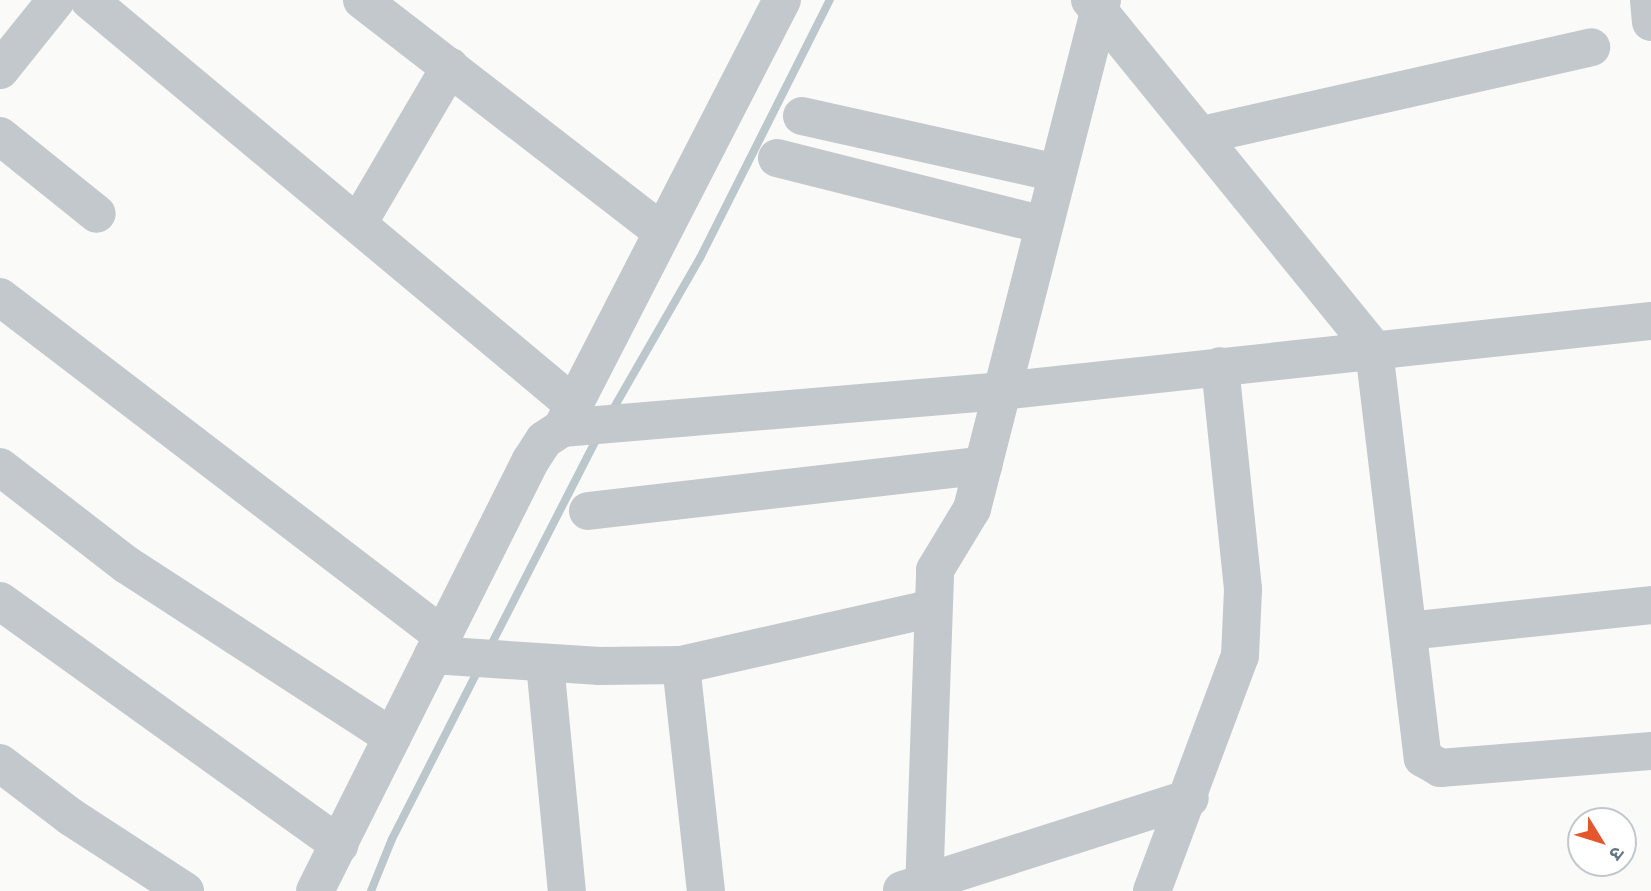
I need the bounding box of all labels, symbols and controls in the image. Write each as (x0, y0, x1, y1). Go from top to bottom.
north arrow (1567, 807, 1637, 877)
text: उ (1605, 843, 1629, 865)

